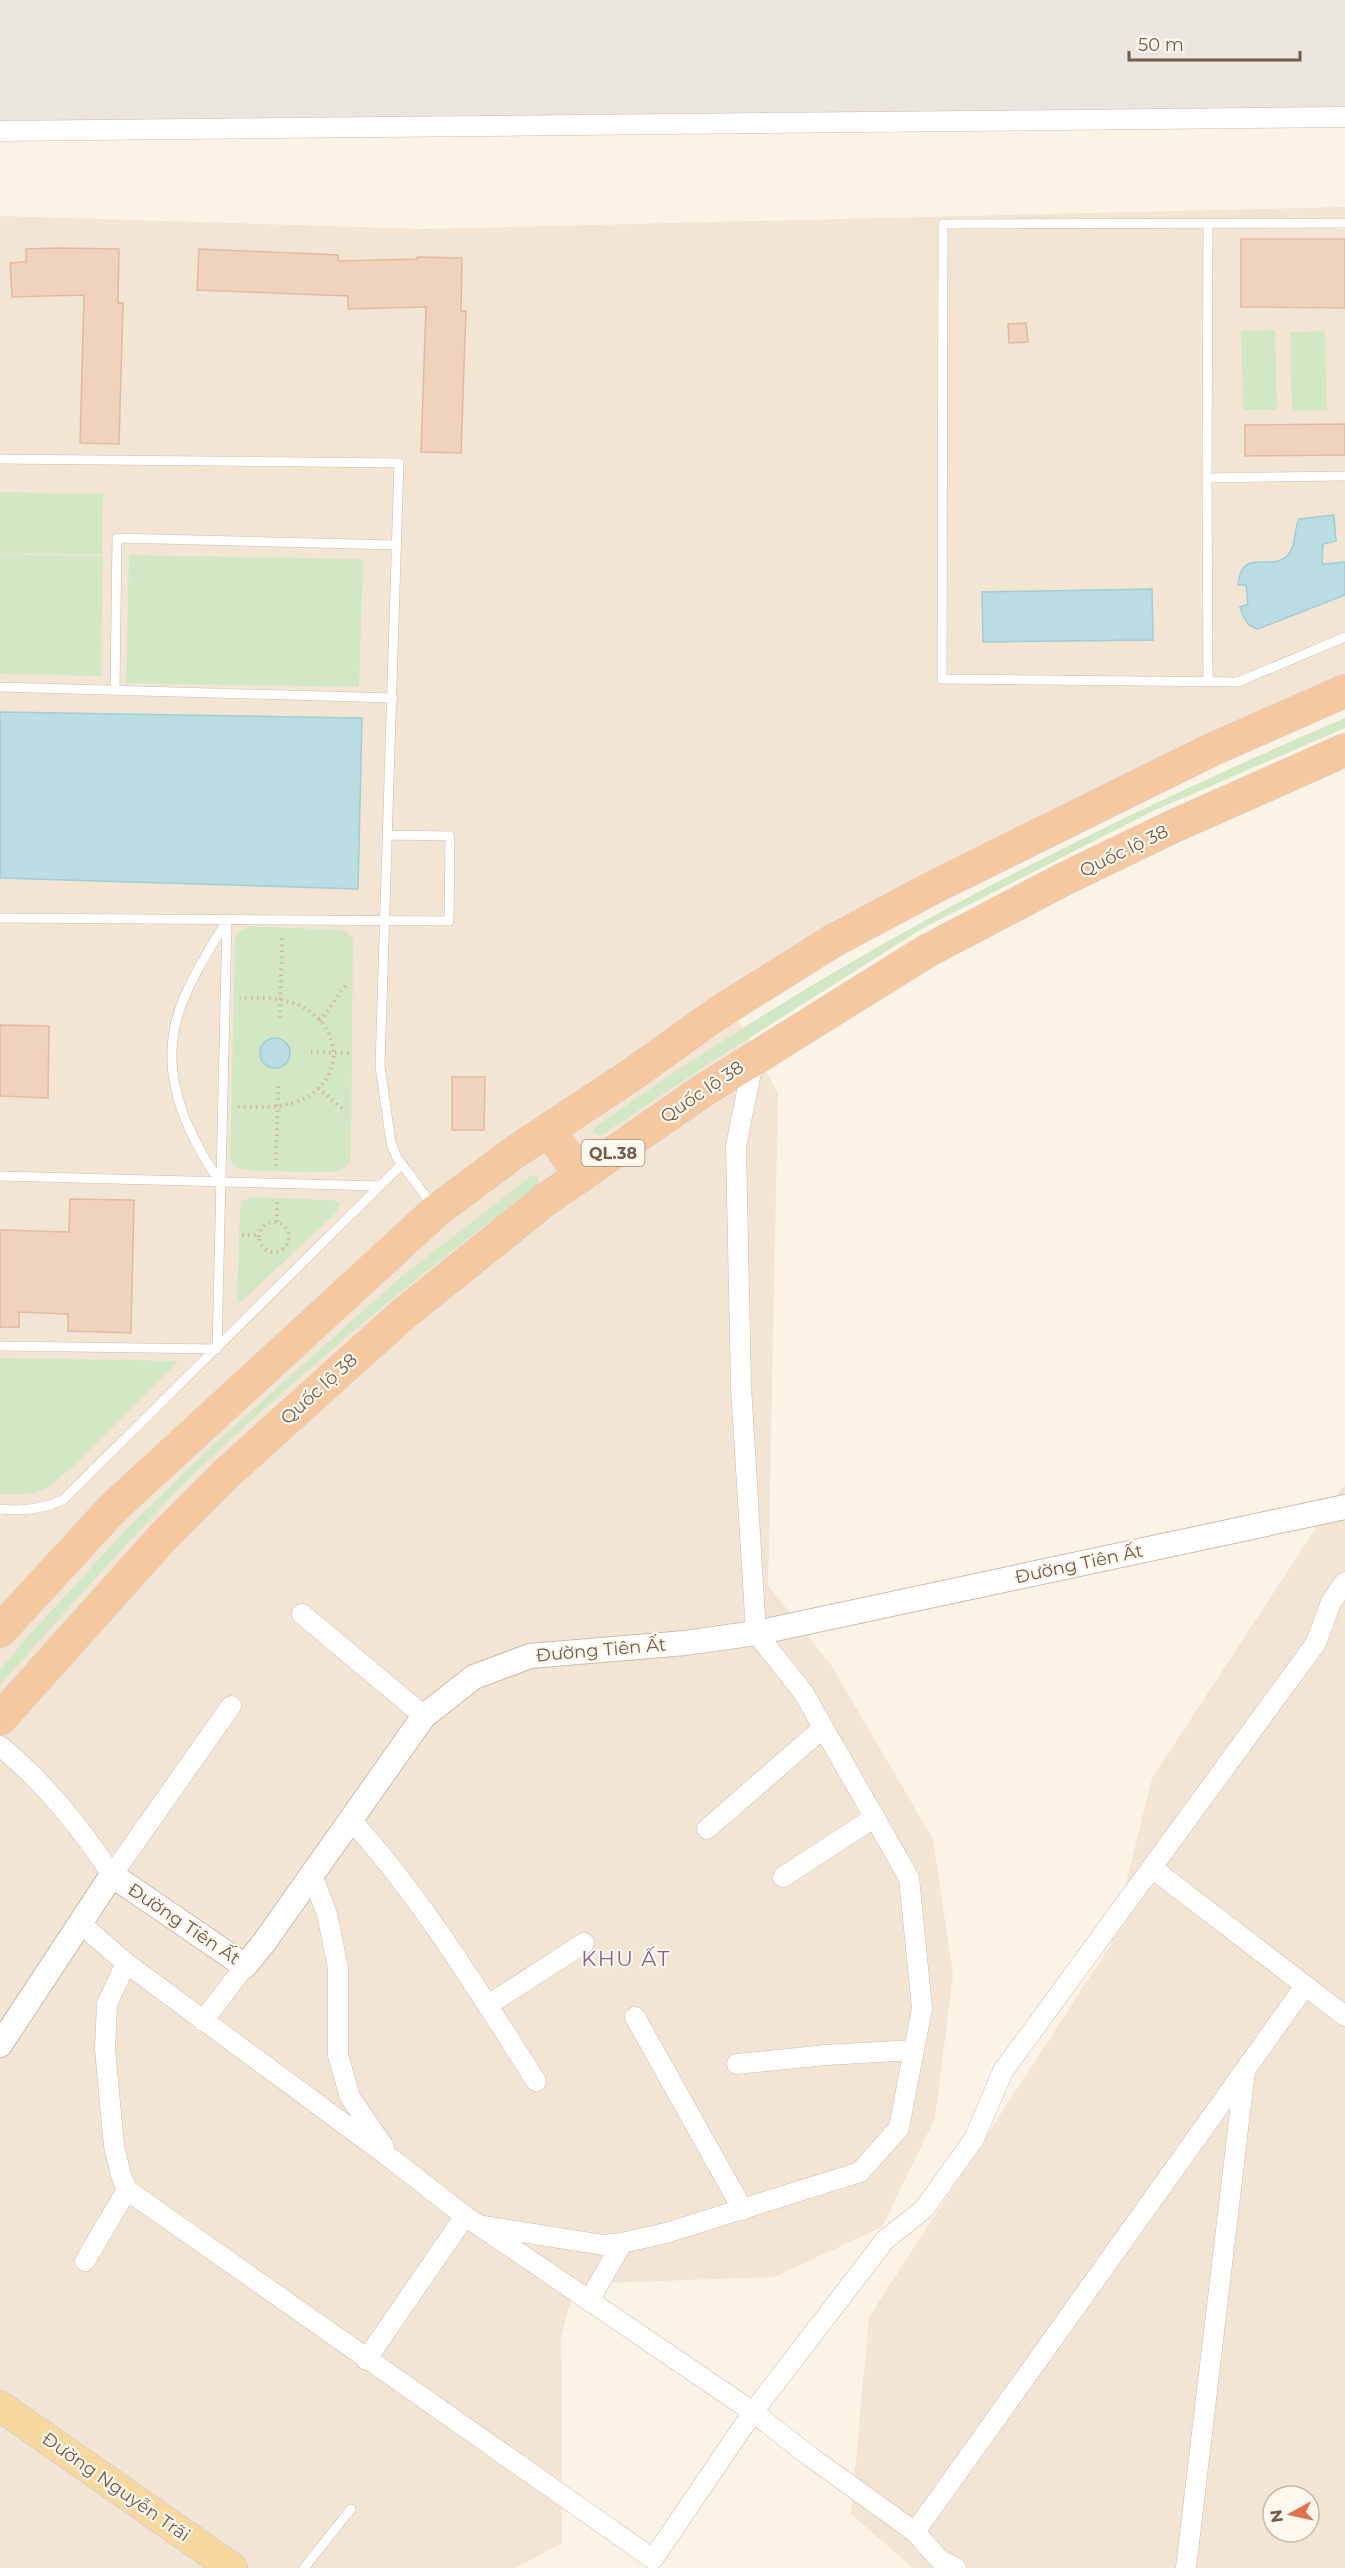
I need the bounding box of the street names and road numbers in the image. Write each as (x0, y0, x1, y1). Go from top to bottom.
street label: Quốc lộ 38 (1076, 820, 1172, 882)
street label: Quốc lộ 38 (656, 1056, 748, 1128)
road number: QL.38 (582, 1140, 644, 1166)
street label: Quốc lộ 38 (276, 1349, 362, 1429)
street label: Đường Tiên Ất (1013, 1539, 1145, 1588)
street label: Đường Tiên Ất (535, 1632, 667, 1667)
street label: Đường Tiên Ất (124, 1878, 245, 1970)
street label: Đường Nguyễn Trãi (38, 2428, 194, 2546)

